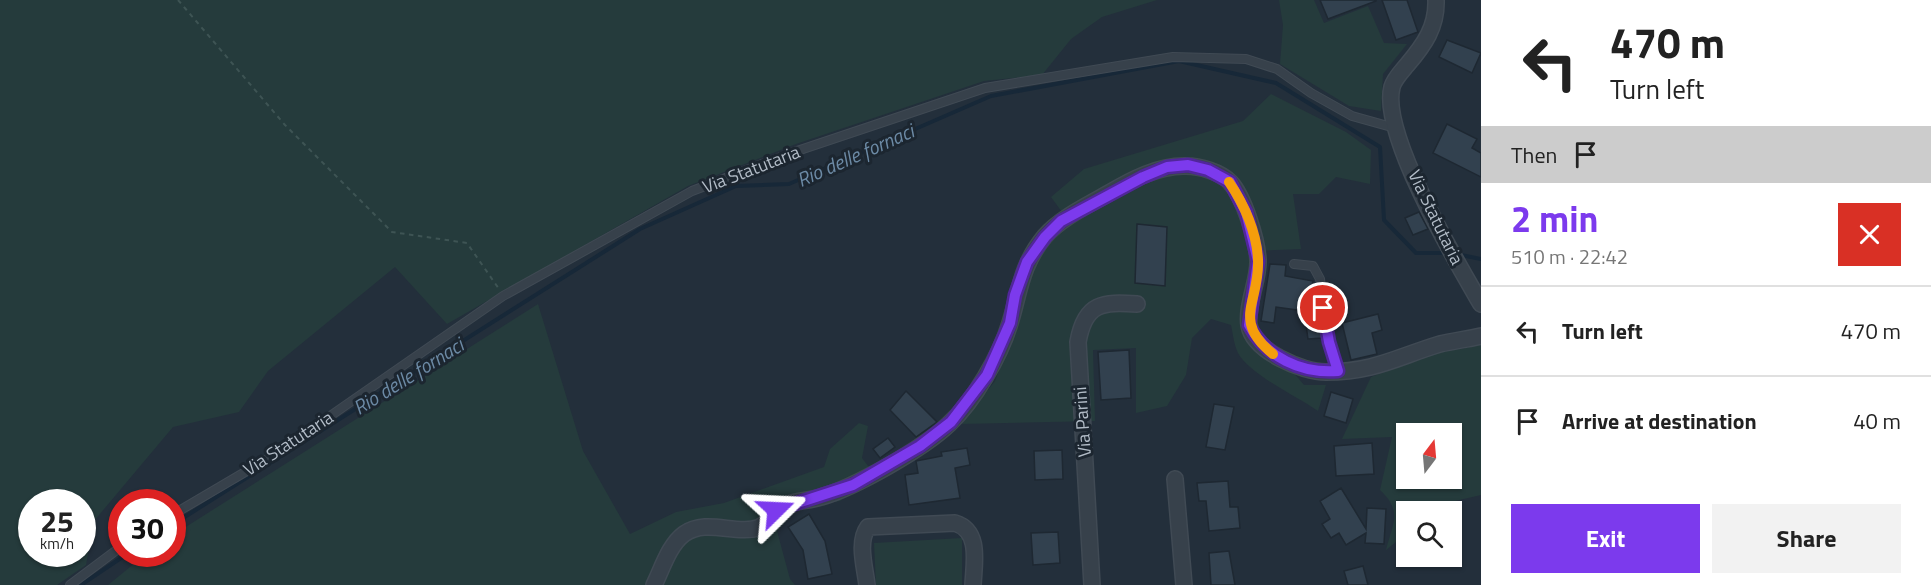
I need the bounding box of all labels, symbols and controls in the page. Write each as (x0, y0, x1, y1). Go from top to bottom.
text: 470 m (1610, 10, 1725, 74)
icon: left (1511, 24, 1589, 102)
text: Turn left (1610, 68, 1704, 109)
water label: Rio delle fornaci (791, 114, 921, 195)
street label: Via Statutaria (698, 138, 804, 200)
text: Then (1511, 138, 1557, 172)
icon: arrive (1569, 138, 1602, 171)
street label: Via Statutaria (1401, 165, 1471, 269)
text: 2 min (1511, 191, 1598, 246)
button: close (1838, 203, 1901, 266)
text: 510 m · 22:42 (1511, 241, 1628, 272)
pin (1297, 282, 1348, 333)
icon: arrive (1306, 291, 1339, 324)
text: Turn left (1562, 314, 1643, 348)
text: 470 m (1841, 314, 1901, 348)
icon: left (1511, 315, 1544, 348)
water label: Rio delle fornaci (347, 328, 472, 422)
street label: Via Parini (1066, 386, 1098, 458)
street label: Via Statutaria (238, 404, 338, 482)
text: Arrive at destination (1562, 404, 1757, 438)
text: 40 m (1853, 404, 1901, 438)
icon: arrive (1511, 405, 1544, 438)
north arrow (1396, 423, 1462, 489)
map controls (1396, 423, 1462, 567)
position arrow (744, 478, 808, 542)
speed limit sign: 30 (108, 489, 186, 567)
text: 25 (40, 498, 74, 544)
button: search (1396, 501, 1462, 567)
button: Exit (1511, 504, 1700, 573)
button: Share (1712, 504, 1901, 573)
text: km/h (40, 532, 74, 555)

